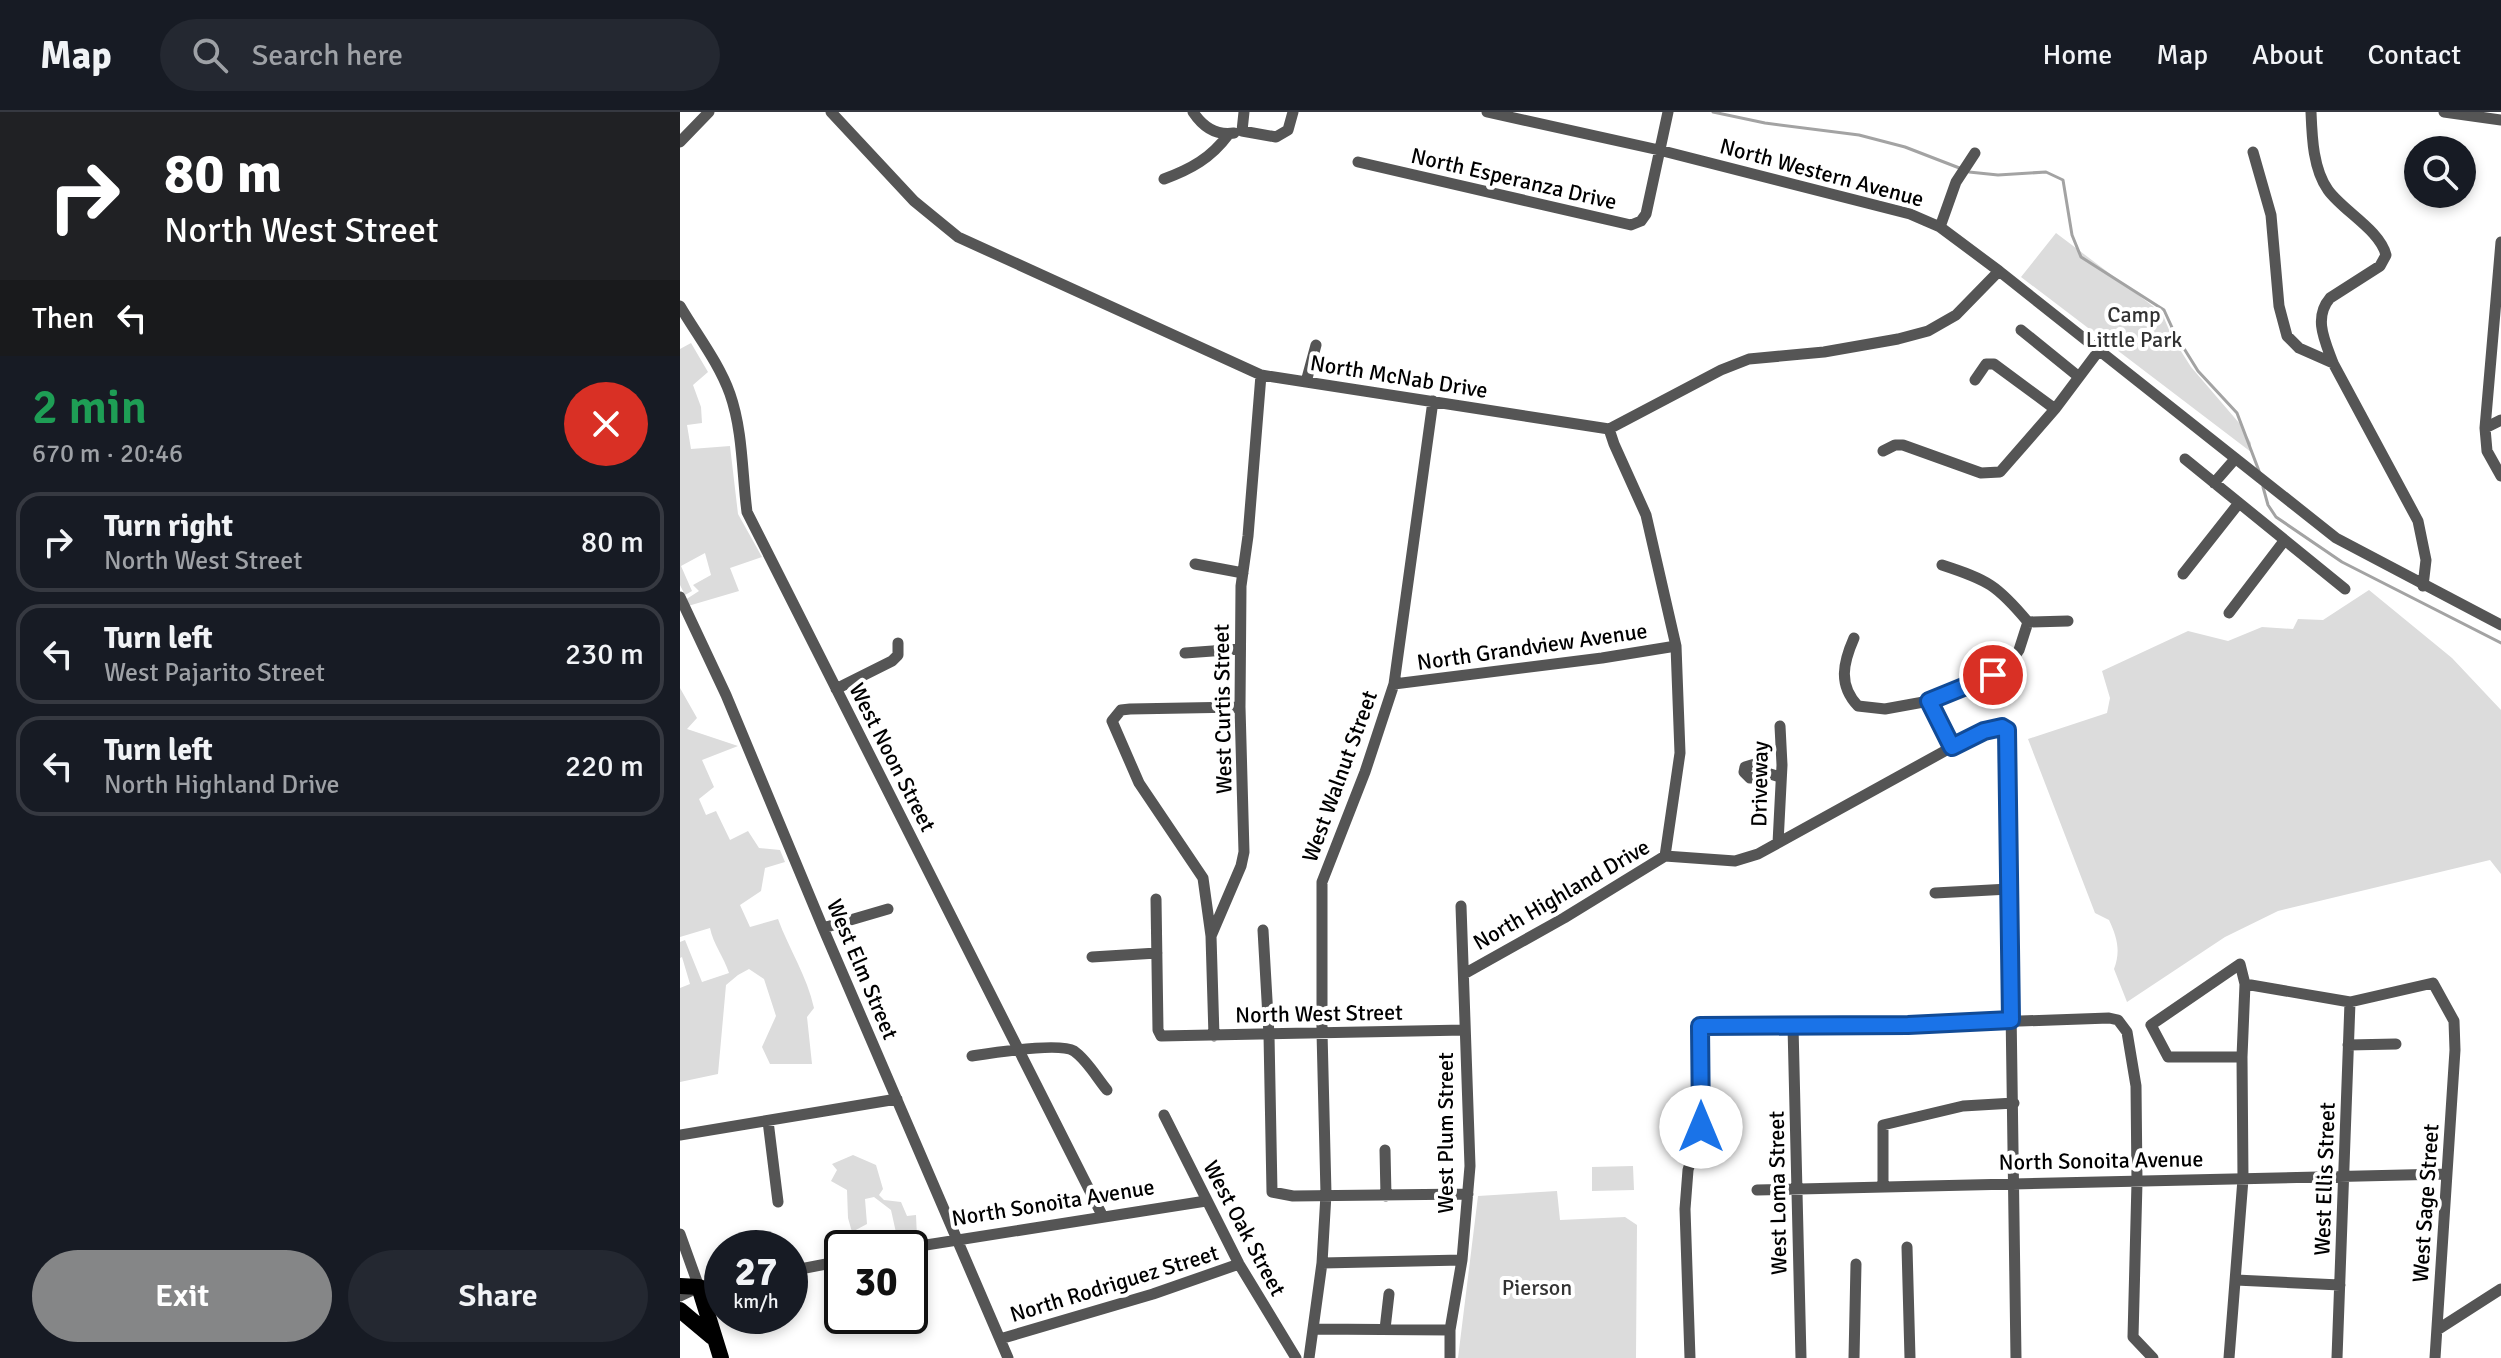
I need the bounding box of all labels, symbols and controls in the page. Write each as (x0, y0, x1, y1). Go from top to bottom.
search box (160, 19, 720, 91)
text: Map (40, 32, 112, 79)
icon: search (188, 33, 232, 77)
text: Search here (252, 37, 403, 74)
text: Home (2043, 38, 2112, 72)
text: Map (2156, 38, 2208, 72)
text: About (2252, 38, 2324, 72)
text: Contact (2368, 38, 2461, 72)
street label: North Western Avenue (1717, 132, 1927, 213)
map controls (2404, 136, 2476, 208)
button: search (2404, 136, 2476, 208)
text: 80 m (164, 139, 282, 208)
street label: North Esperanza Drive (1408, 142, 1619, 215)
icon: right (32, 144, 136, 248)
text: North West Street (164, 208, 439, 253)
icon: left (110, 296, 154, 340)
text: Then (32, 300, 94, 337)
park label: Camp Little Park (2086, 301, 2182, 353)
street label: North McNab Drive (1308, 349, 1490, 404)
text: 2 min (32, 378, 147, 437)
button: close (564, 382, 648, 466)
text: 670 m · 20:46 (32, 438, 183, 470)
text: Turn right (104, 508, 233, 545)
icon: right (36, 520, 80, 564)
text: 80 m (581, 524, 644, 561)
text: North West Street (104, 545, 302, 577)
street label: North Grandview Avenue (1415, 617, 1649, 676)
text: Turn left (104, 620, 213, 657)
street label: West Curtis Street (1208, 623, 1237, 794)
icon: left (36, 632, 80, 676)
text: 230 m (565, 636, 644, 673)
pin (1959, 641, 2027, 709)
icon: arrive (1971, 653, 2015, 697)
text: West Pajarito Street (104, 657, 325, 689)
street label: West Noon Street (844, 678, 942, 836)
street label: West Walnut Street (1296, 687, 1383, 866)
text: Turn left (104, 732, 213, 769)
street label: Driveway (1745, 740, 1774, 827)
icon: left (36, 744, 80, 788)
text: 220 m (565, 748, 644, 785)
text: North Highland Drive (104, 769, 339, 801)
street label: North Highland Drive (1468, 833, 1654, 956)
street label: West Elm Street (821, 895, 904, 1044)
street label: North West Street (1235, 999, 1403, 1028)
street label: West Plum Street (1432, 1052, 1459, 1214)
position arrow (1659, 1085, 1743, 1169)
street label: West Ellis Street (2308, 1101, 2341, 1256)
street label: West Loma Street (1763, 1110, 1792, 1275)
street label: West Sage Street (2406, 1122, 2445, 1283)
street label: North Sonoita Avenue (1998, 1145, 2204, 1176)
street label: West Oak Street (1198, 1156, 1292, 1301)
street label: North Sonoita Avenue (950, 1173, 1156, 1232)
speed limit sign: 30 (824, 1230, 928, 1334)
street label: North Rodriguez Street (1007, 1239, 1222, 1328)
text: 27 (734, 1247, 778, 1297)
button: Exit (32, 1250, 332, 1342)
button: Share (348, 1250, 648, 1342)
park label: Pierson (1502, 1274, 1572, 1301)
text: km/h (733, 1289, 779, 1314)

